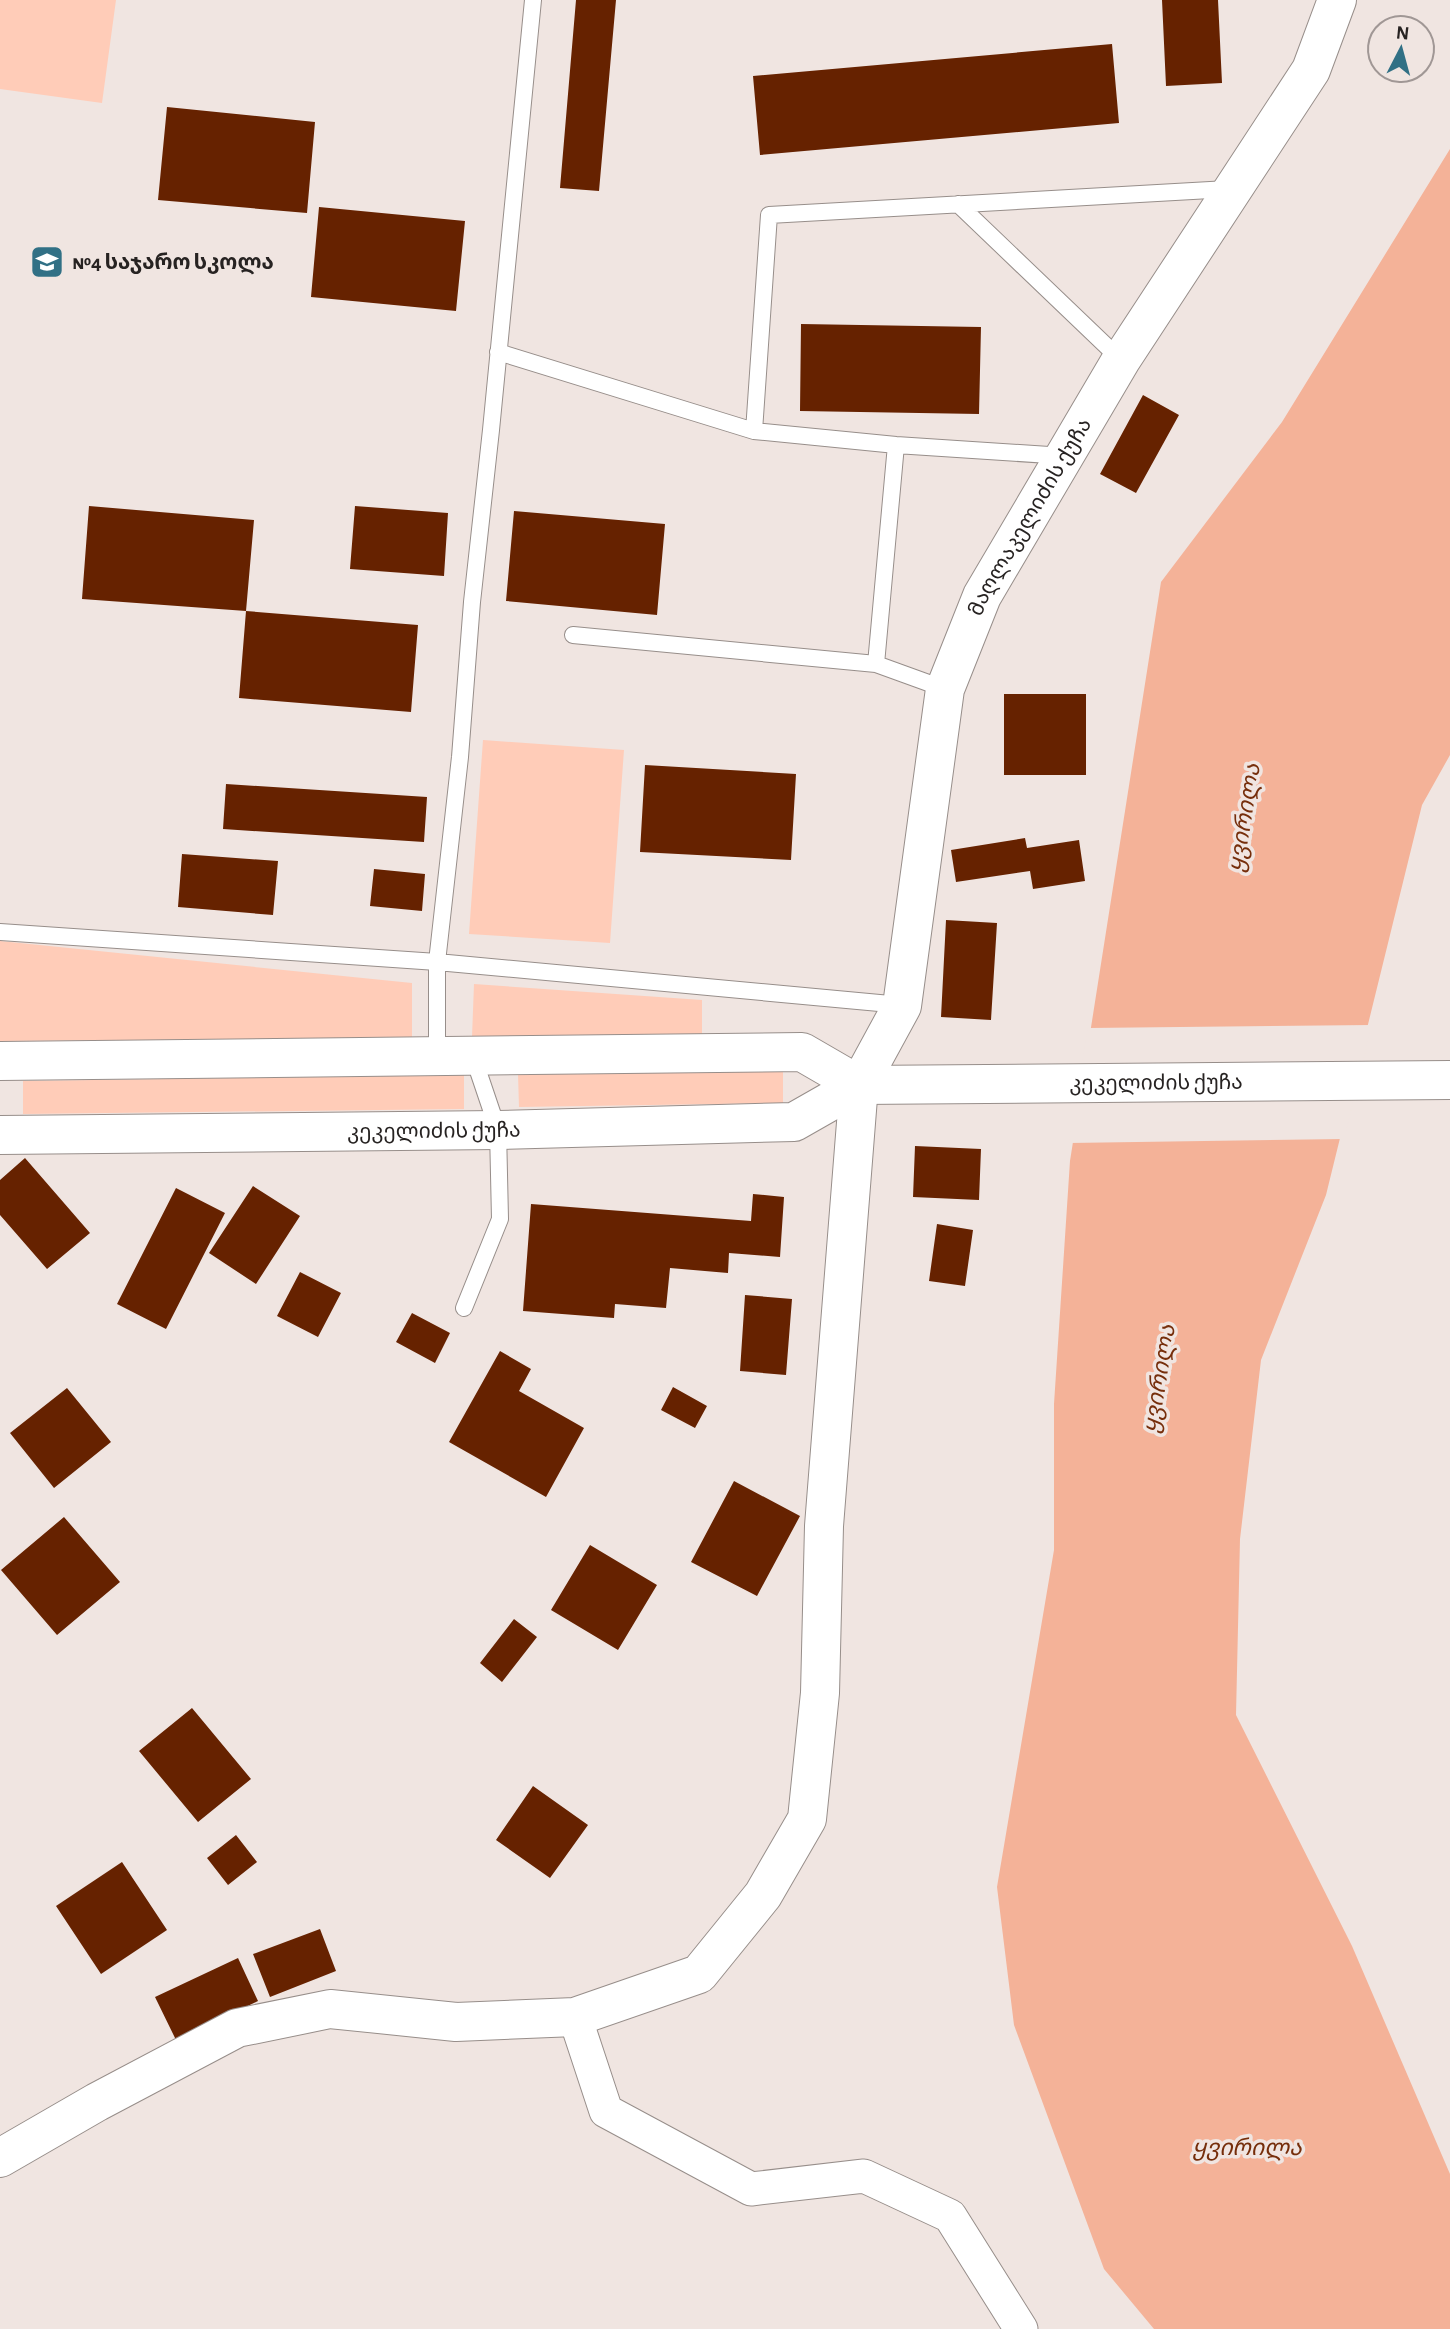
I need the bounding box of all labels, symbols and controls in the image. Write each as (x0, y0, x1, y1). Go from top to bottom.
north arrow (1366, 14, 1436, 84)
text: N (1395, 23, 1410, 44)
school or university icon: №4 საჯარო სკოლა (28, 243, 66, 281)
place label: №4 საჯარო სკოლა (72, 252, 274, 275)
street label: მაღლაკელიძის ქუჩა (965, 414, 1095, 619)
water label: ყვირილა (1225, 762, 1266, 874)
street label: კეკელიძის ქუჩა (1069, 1071, 1243, 1095)
street label: კეკელიძის ქუჩა (347, 1119, 521, 1144)
water label: ყვირილა (1140, 1323, 1181, 1435)
water label: ყვირილა (1192, 2137, 1302, 2161)

